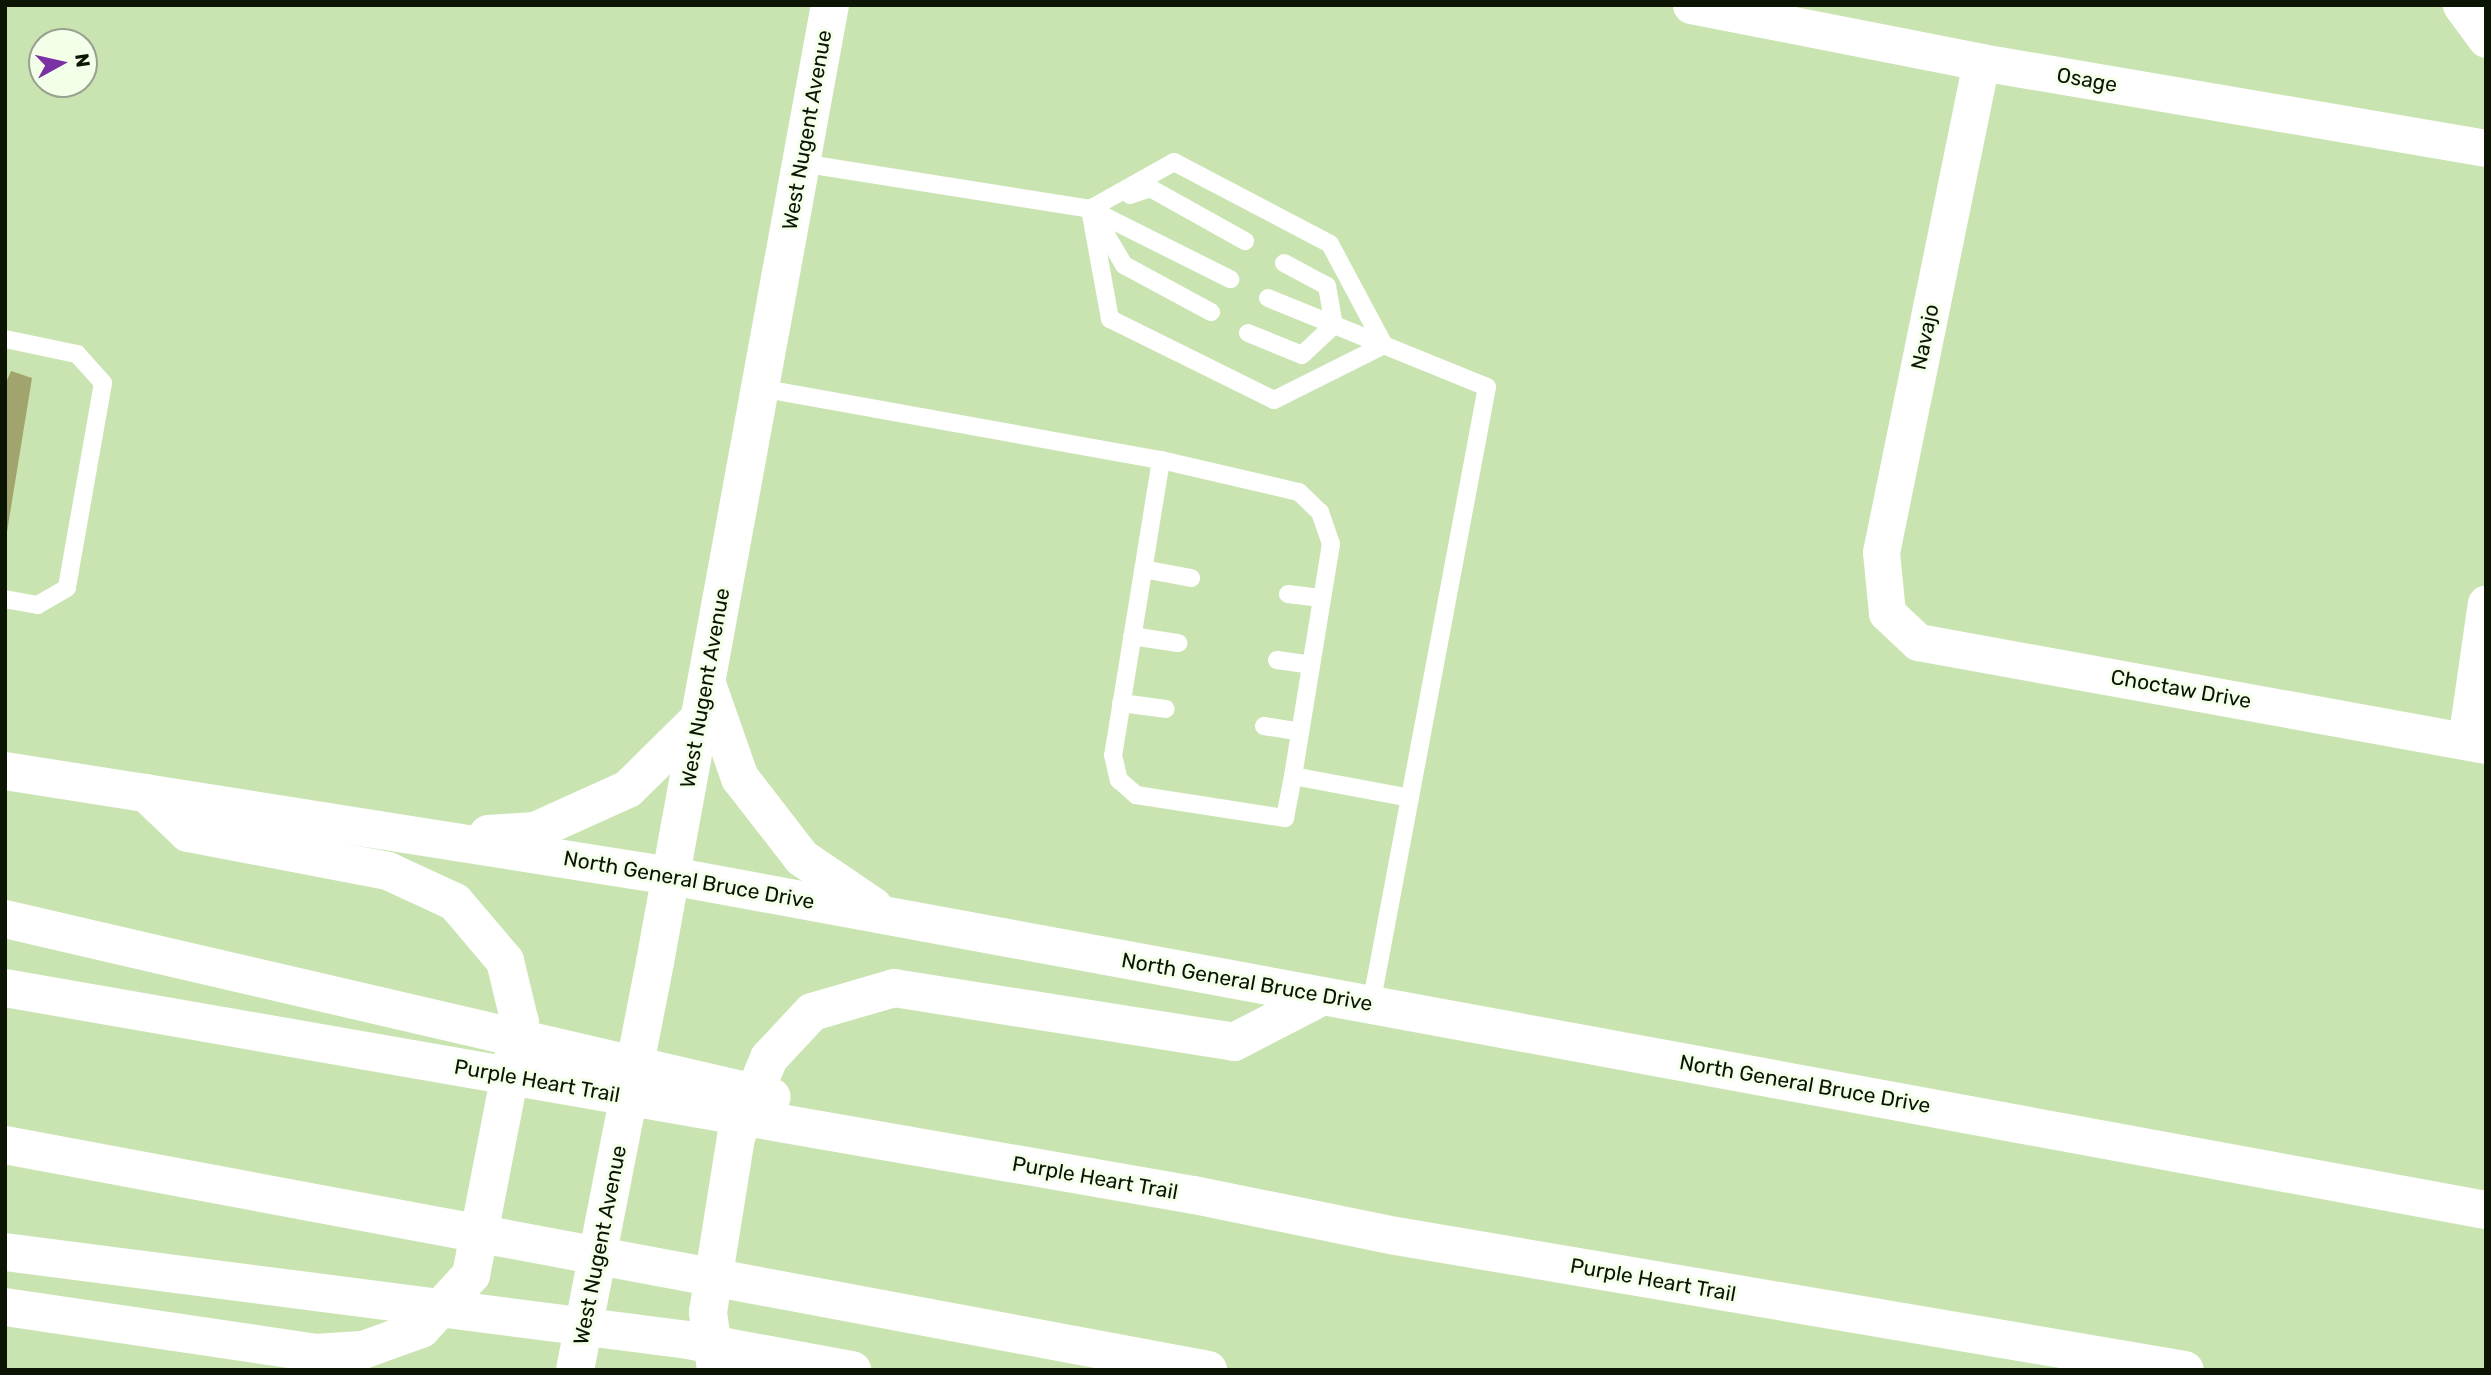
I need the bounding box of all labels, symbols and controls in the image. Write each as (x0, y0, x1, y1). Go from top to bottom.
north arrow (28, 28, 98, 98)
street label: West Nugent Avenue (777, 28, 837, 232)
text: N (70, 52, 95, 69)
street label: Osage (2055, 62, 2119, 98)
street label: Navajo (1906, 302, 1944, 372)
street label: West Nugent Avenue (675, 586, 735, 790)
street label: Choctaw Drive (2109, 664, 2253, 714)
street label: North General Bruce Drive (561, 845, 817, 915)
street label: North General Bruce Drive (1119, 947, 1375, 1017)
street label: North General Bruce Drive (1677, 1049, 1933, 1119)
street label: Purple Heart Trail (452, 1054, 622, 1108)
street label: West Nugent Avenue (568, 1143, 632, 1347)
street label: Purple Heart Trail (1010, 1151, 1180, 1205)
street label: Purple Heart Trail (1568, 1253, 1738, 1307)

